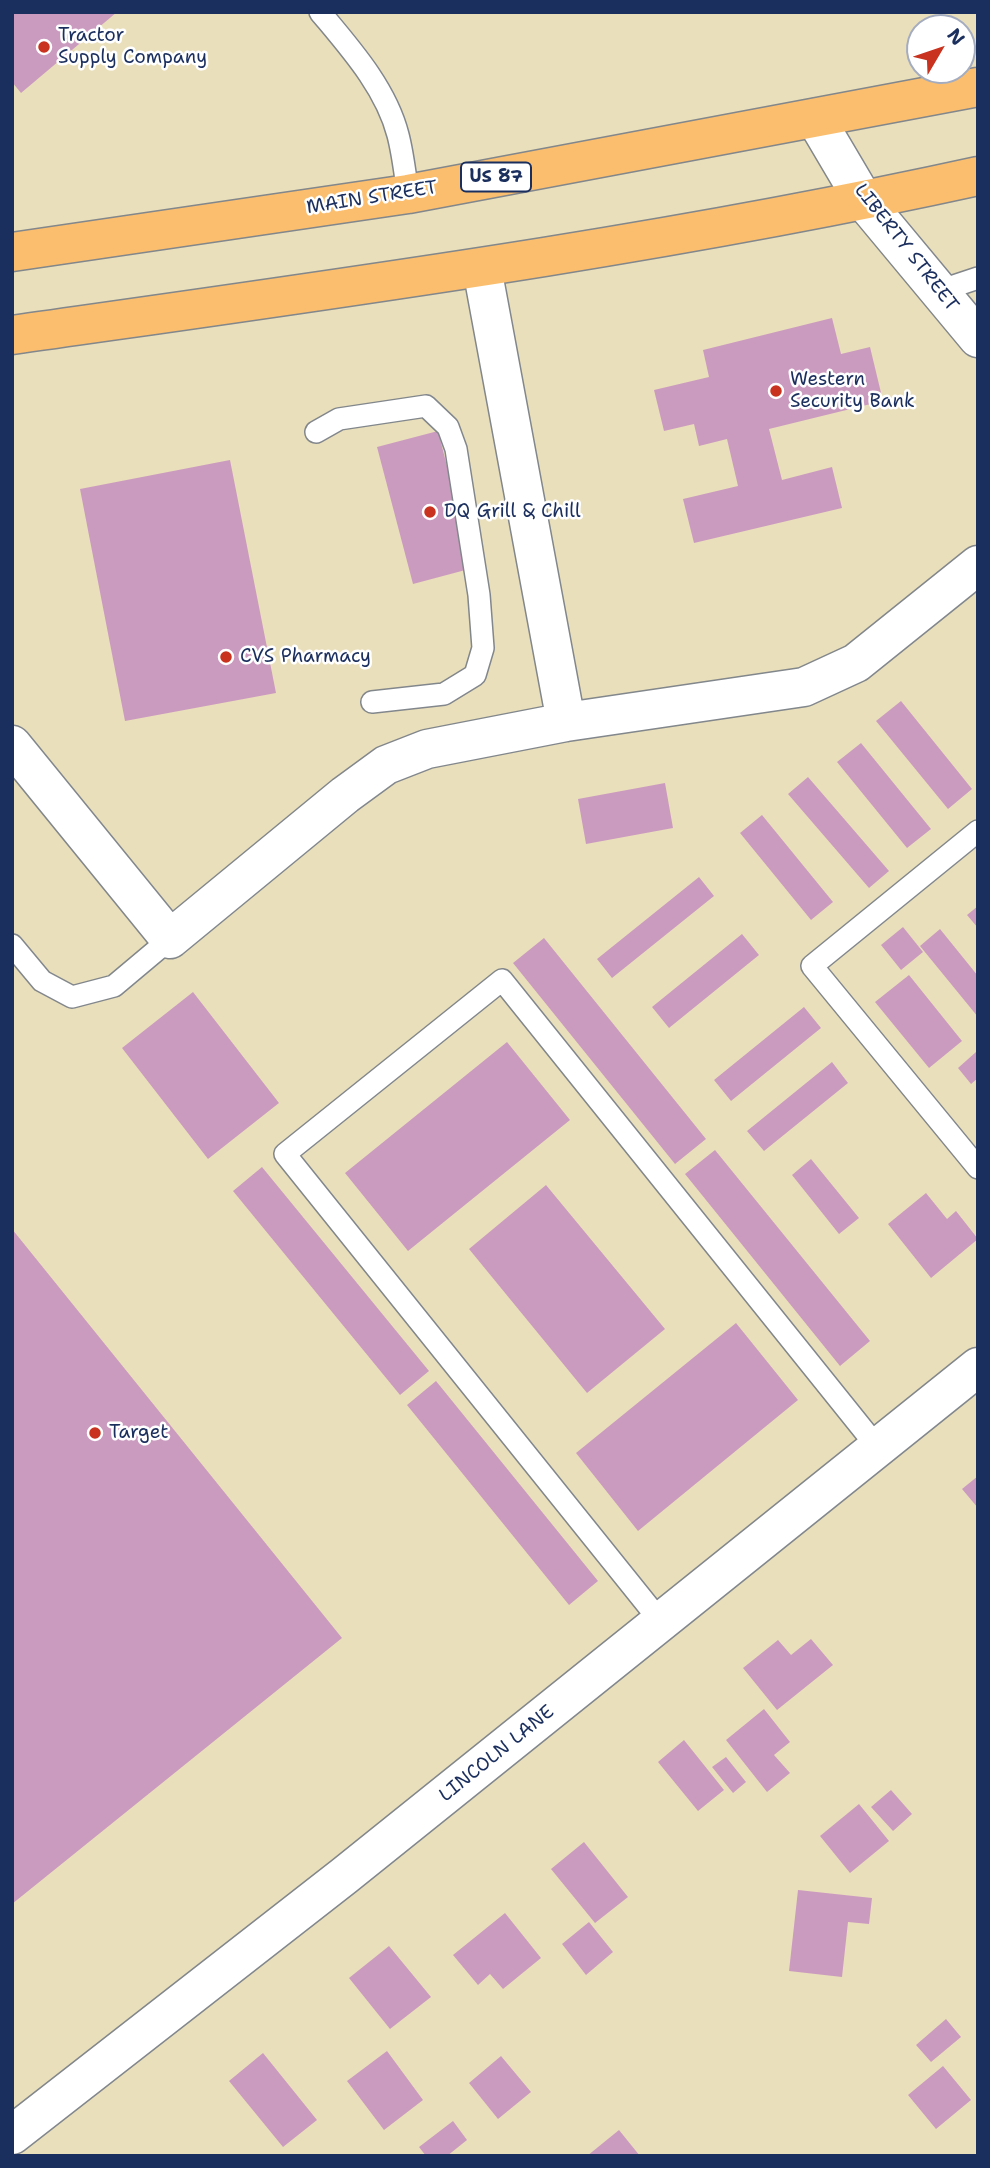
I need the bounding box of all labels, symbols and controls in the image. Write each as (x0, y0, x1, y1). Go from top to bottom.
north arrow (906, 14, 976, 84)
text: N (942, 23, 971, 50)
place label: Tractor Supply Company (58, 25, 207, 69)
marker: Tractor Supply Company (36, 39, 52, 55)
road number: US 87 (461, 162, 531, 192)
street label: MAIN STREET (305, 176, 439, 220)
street label: LIBERTY STREET (849, 180, 963, 316)
place label: Western Security Bank (790, 369, 915, 413)
marker: Western Security Bank (768, 383, 784, 399)
place label: DQ Grill & Chill (444, 501, 581, 523)
marker: DQ Grill & Chill (422, 504, 438, 520)
place label: CVS Pharmacy (240, 646, 371, 668)
marker: CVS Pharmacy (218, 649, 234, 665)
place label: Target (109, 1422, 168, 1444)
marker: Target (87, 1425, 103, 1441)
street label: LINCOLN LANE (435, 1701, 559, 1807)

